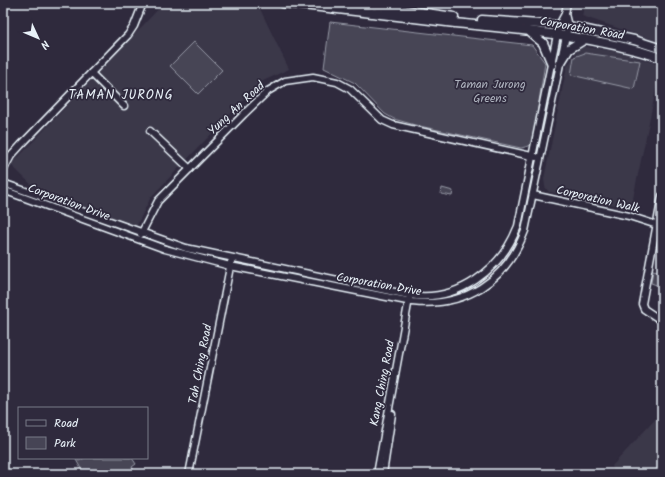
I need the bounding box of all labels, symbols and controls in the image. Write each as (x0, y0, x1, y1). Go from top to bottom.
street label: Corporation Road (538, 12, 627, 45)
north arrow (18, 18, 58, 58)
text: N (36, 35, 53, 53)
park label: Taman Jurong Greens (454, 75, 526, 108)
street label: Yung An Road (203, 76, 270, 140)
district label: TAMAN JURONG (68, 85, 174, 106)
street label: Corporation Drive (25, 179, 113, 226)
street label: Corporation Walk (554, 181, 642, 218)
street label: Corporation Drive (335, 268, 424, 301)
street label: Tah Ching Road (183, 322, 218, 406)
street label: Kang Ching Road (365, 338, 400, 428)
legend (18, 407, 148, 459)
text: Road (54, 414, 79, 433)
text: Park (54, 434, 76, 453)

